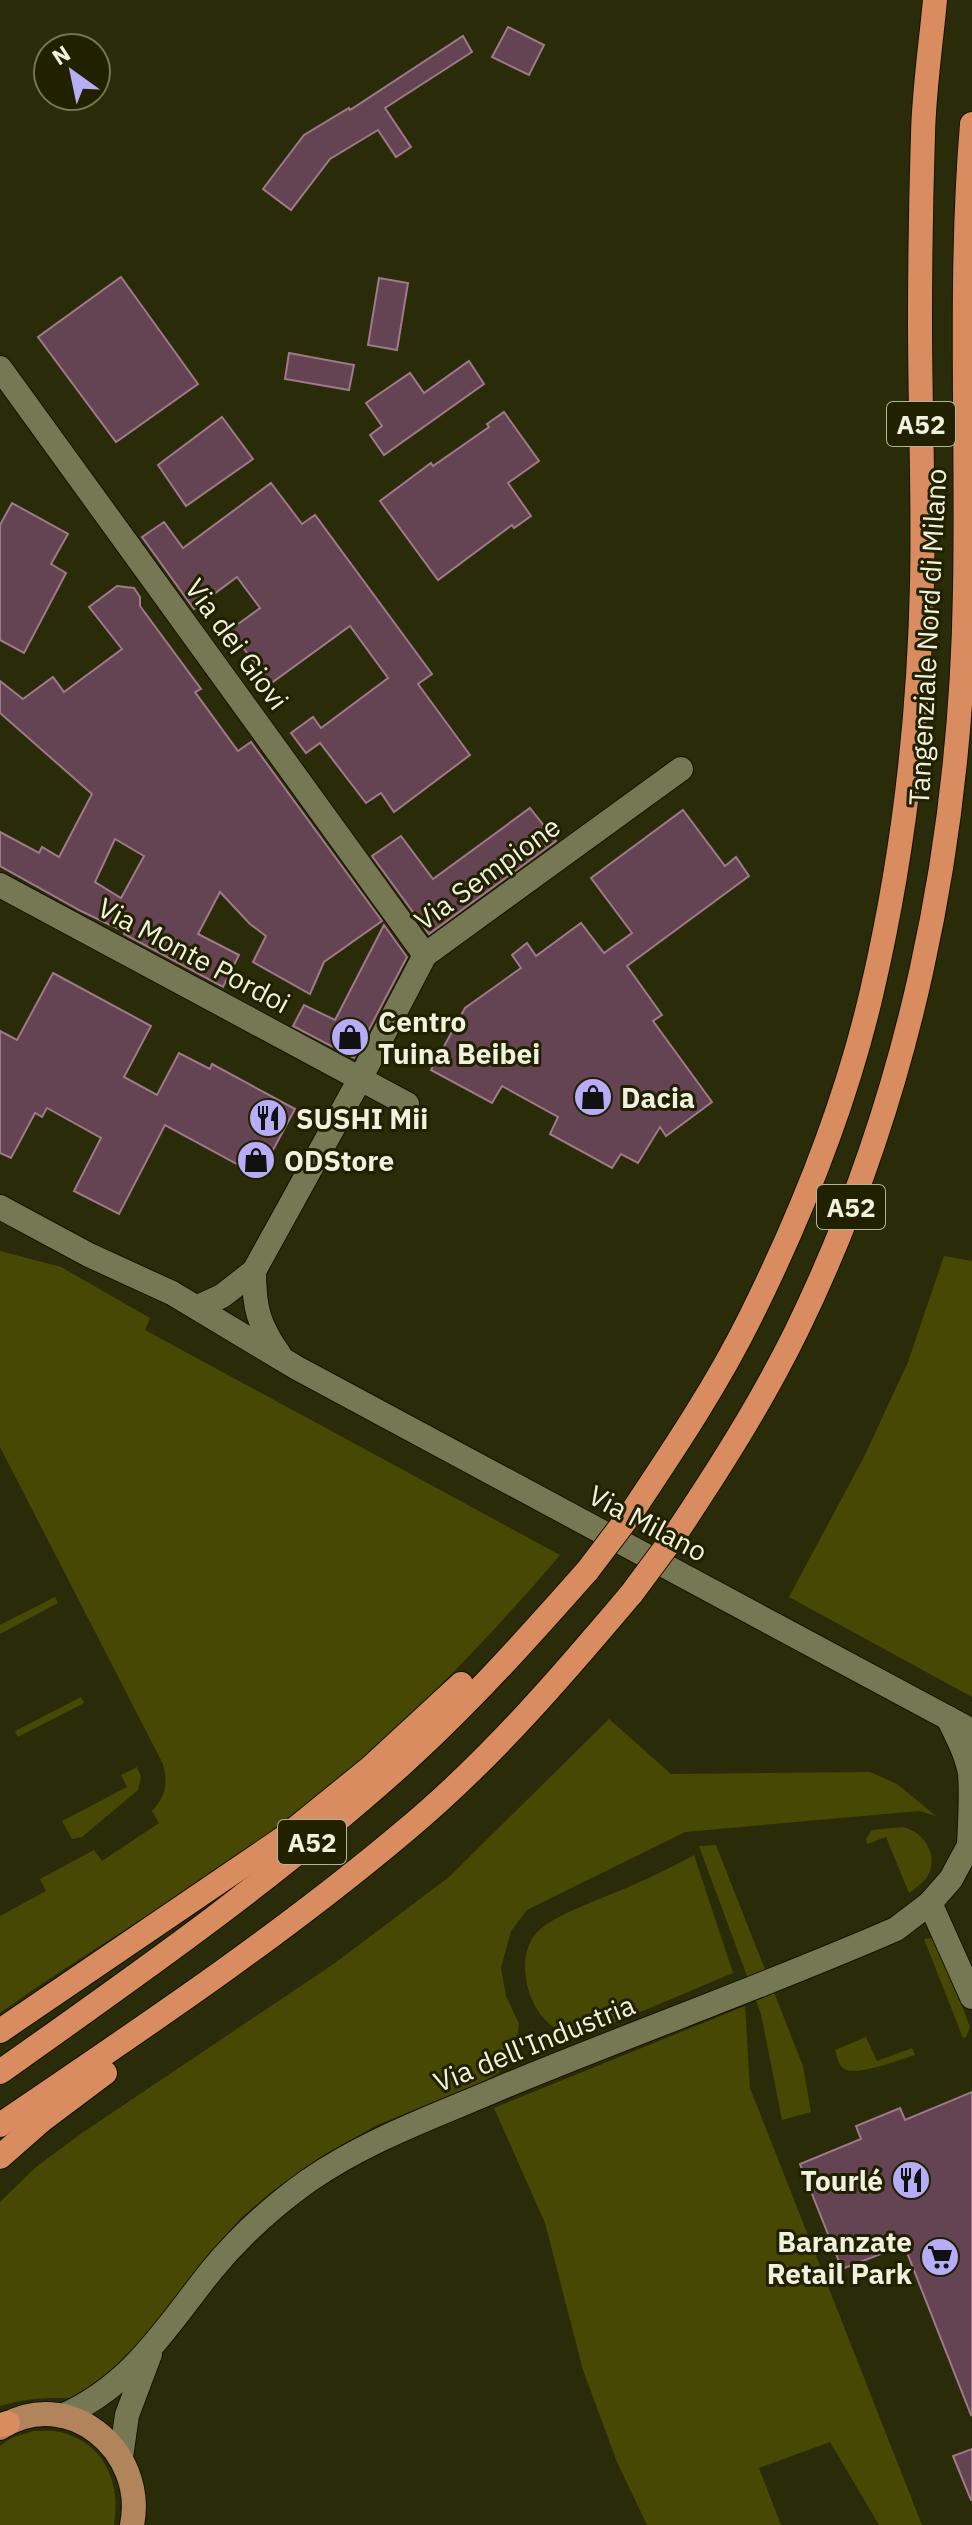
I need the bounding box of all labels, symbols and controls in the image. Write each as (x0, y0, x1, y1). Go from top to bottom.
north arrow (32, 32, 112, 112)
text: N (46, 38, 75, 71)
road number: A52 (887, 402, 955, 446)
street label: Tangenziale Nord di Milano (900, 468, 954, 806)
street label: Via dei Giovi (177, 571, 297, 717)
street label: Via Sempione (407, 808, 567, 938)
street label: Via Monte Pordoi (91, 889, 297, 1021)
place label: Centro Tuina Beibei (378, 1003, 540, 1072)
shop icon: Centro Tuina Beibei (329, 1016, 371, 1058)
shop icon: Dacia (572, 1076, 614, 1118)
place label: Dacia (621, 1079, 695, 1116)
restaurant icon: SUSHI Mii (247, 1097, 289, 1139)
place label: SUSHI Mii (296, 1100, 428, 1137)
shop icon: ODStore (235, 1139, 277, 1181)
place label: ODStore (284, 1142, 394, 1179)
road number: A52 (817, 1185, 885, 1229)
street label: Via Milano (582, 1476, 714, 1570)
road number: A52 (278, 1820, 346, 1864)
street label: Via dell'Industria (428, 1986, 640, 2100)
restaurant icon: Tourlé (890, 2159, 932, 2201)
place label: Tourlé (800, 2162, 883, 2199)
place label: Baranzate Retail Park (767, 2223, 913, 2292)
supermarket icon: Baranzate Retail Park (919, 2236, 961, 2278)

